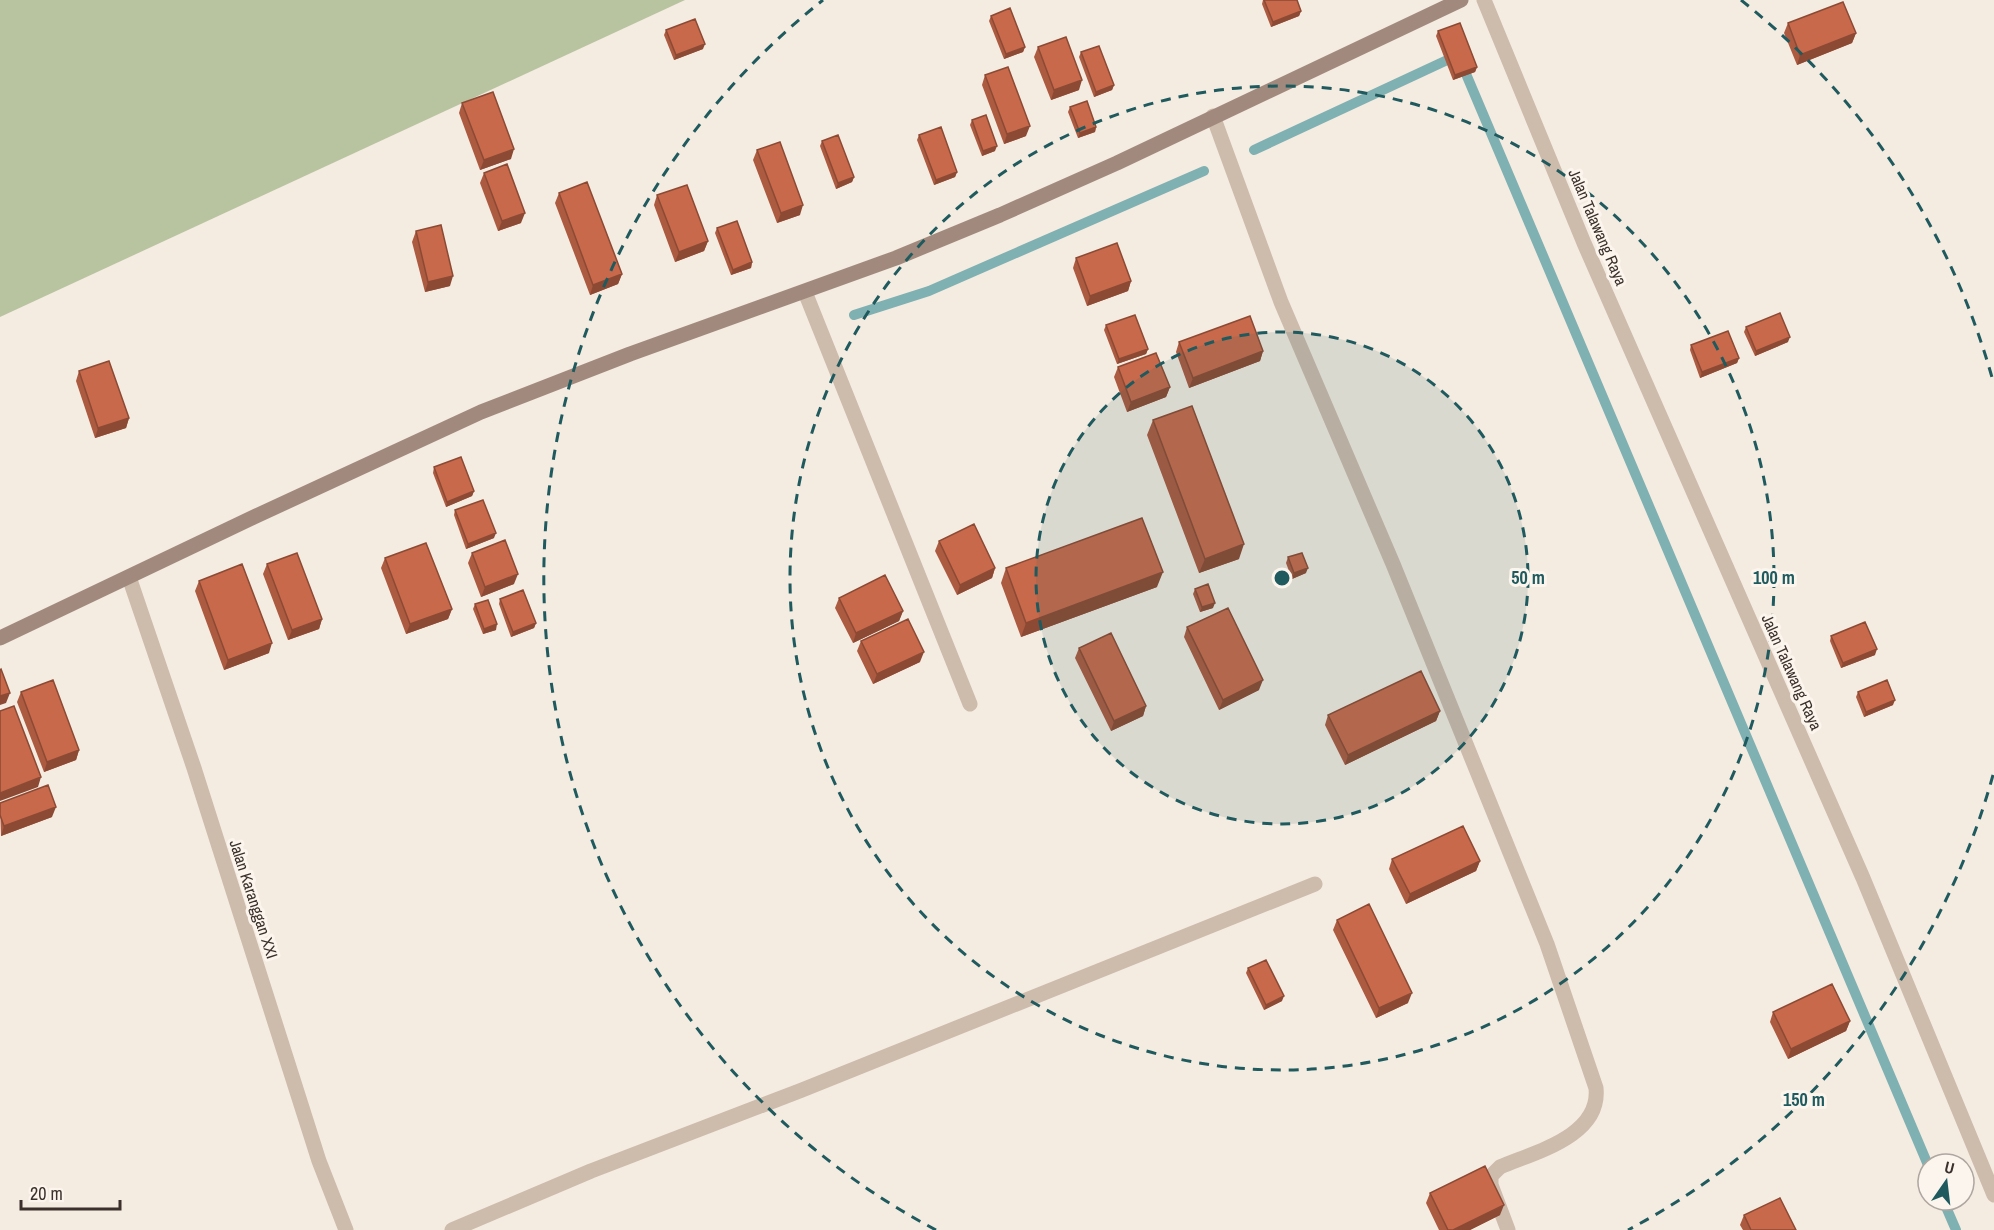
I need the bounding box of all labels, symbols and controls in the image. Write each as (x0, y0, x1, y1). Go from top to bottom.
street label: Jalan Talawang Raya (1564, 165, 1633, 289)
text: 50 m (1511, 565, 1545, 590)
text: 100 m (1753, 565, 1795, 590)
centre of rings (1272, 568, 1292, 588)
street label: Jalan Talawang Raya (1757, 611, 1828, 734)
street label: Jalan Karanggan XXI (224, 837, 284, 961)
text: 150 m (1783, 1087, 1825, 1112)
north arrow (1916, 1152, 1976, 1212)
text: U (1942, 1156, 1957, 1179)
scale bar (21, 1173, 120, 1211)
text: 20 m (30, 1181, 63, 1206)

